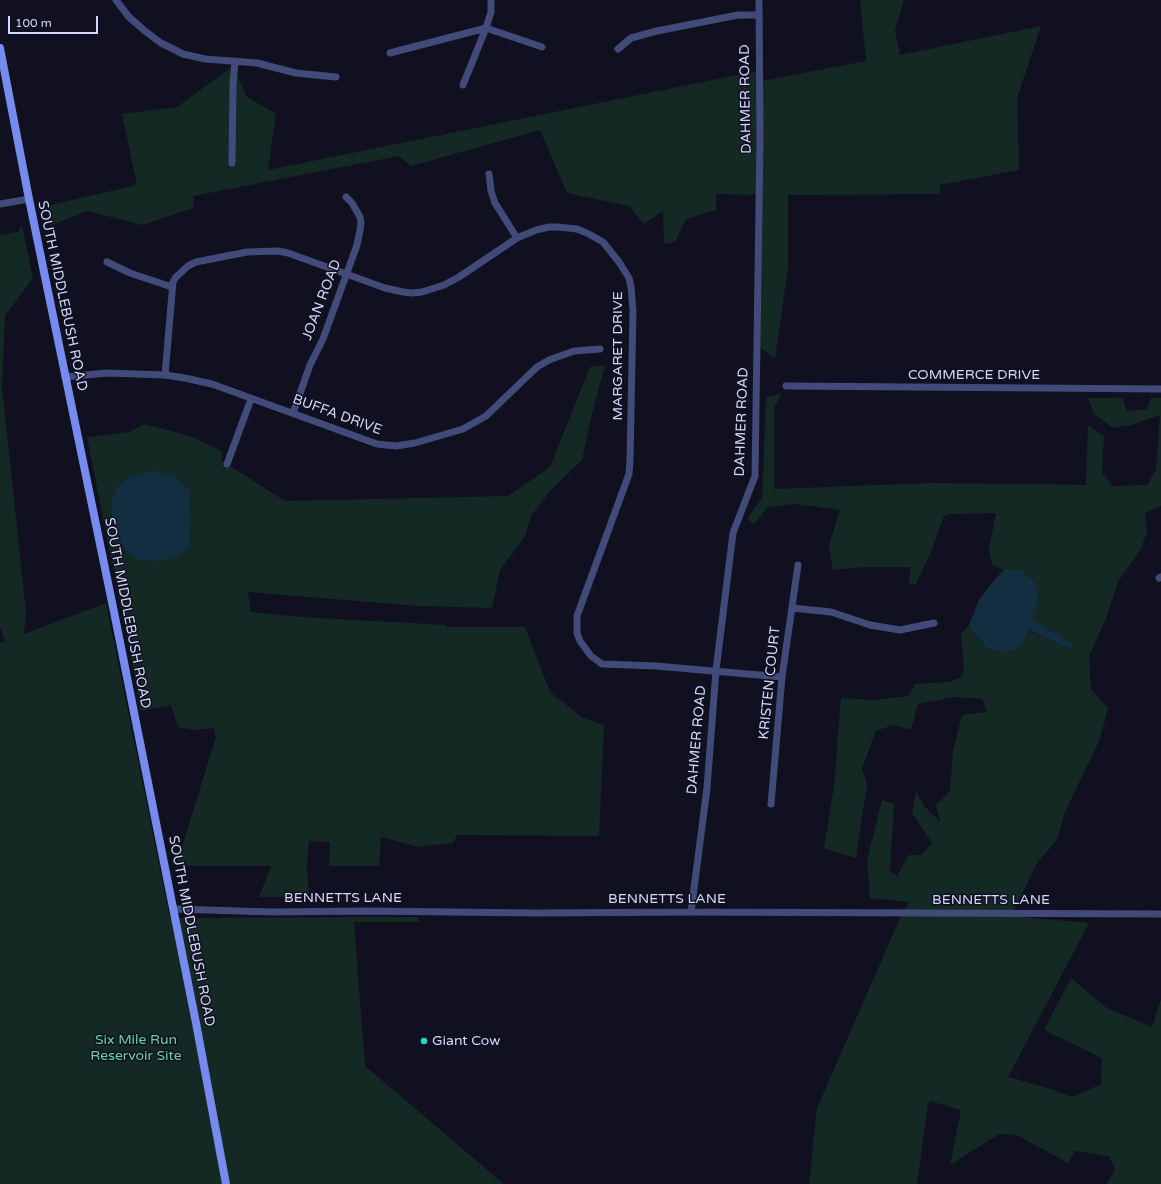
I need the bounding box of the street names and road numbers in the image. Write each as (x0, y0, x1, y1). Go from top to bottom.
street label: DAHMER ROAD (737, 44, 755, 154)
street label: SOUTH MIDDLEBUSH ROAD (34, 199, 90, 393)
street label: JOAN ROAD (299, 257, 345, 343)
street label: MARGARET DRIVE (610, 291, 626, 421)
street label: DAHMER ROAD (732, 367, 752, 477)
street label: COMMERCE DRIVE (908, 367, 1040, 383)
street label: BUFFA DRIVE (290, 391, 384, 439)
street label: SOUTH MIDDLEBUSH ROAD (100, 516, 154, 710)
street label: KRISTEN COURT (756, 626, 784, 740)
street label: DAHMER ROAD (684, 685, 710, 795)
street label: SOUTH MIDDLEBUSH ROAD (164, 834, 218, 1028)
street label: BENNETTS LANE (284, 890, 402, 906)
street label: BENNETTS LANE (608, 891, 726, 907)
street label: BENNETTS LANE (932, 892, 1050, 908)

